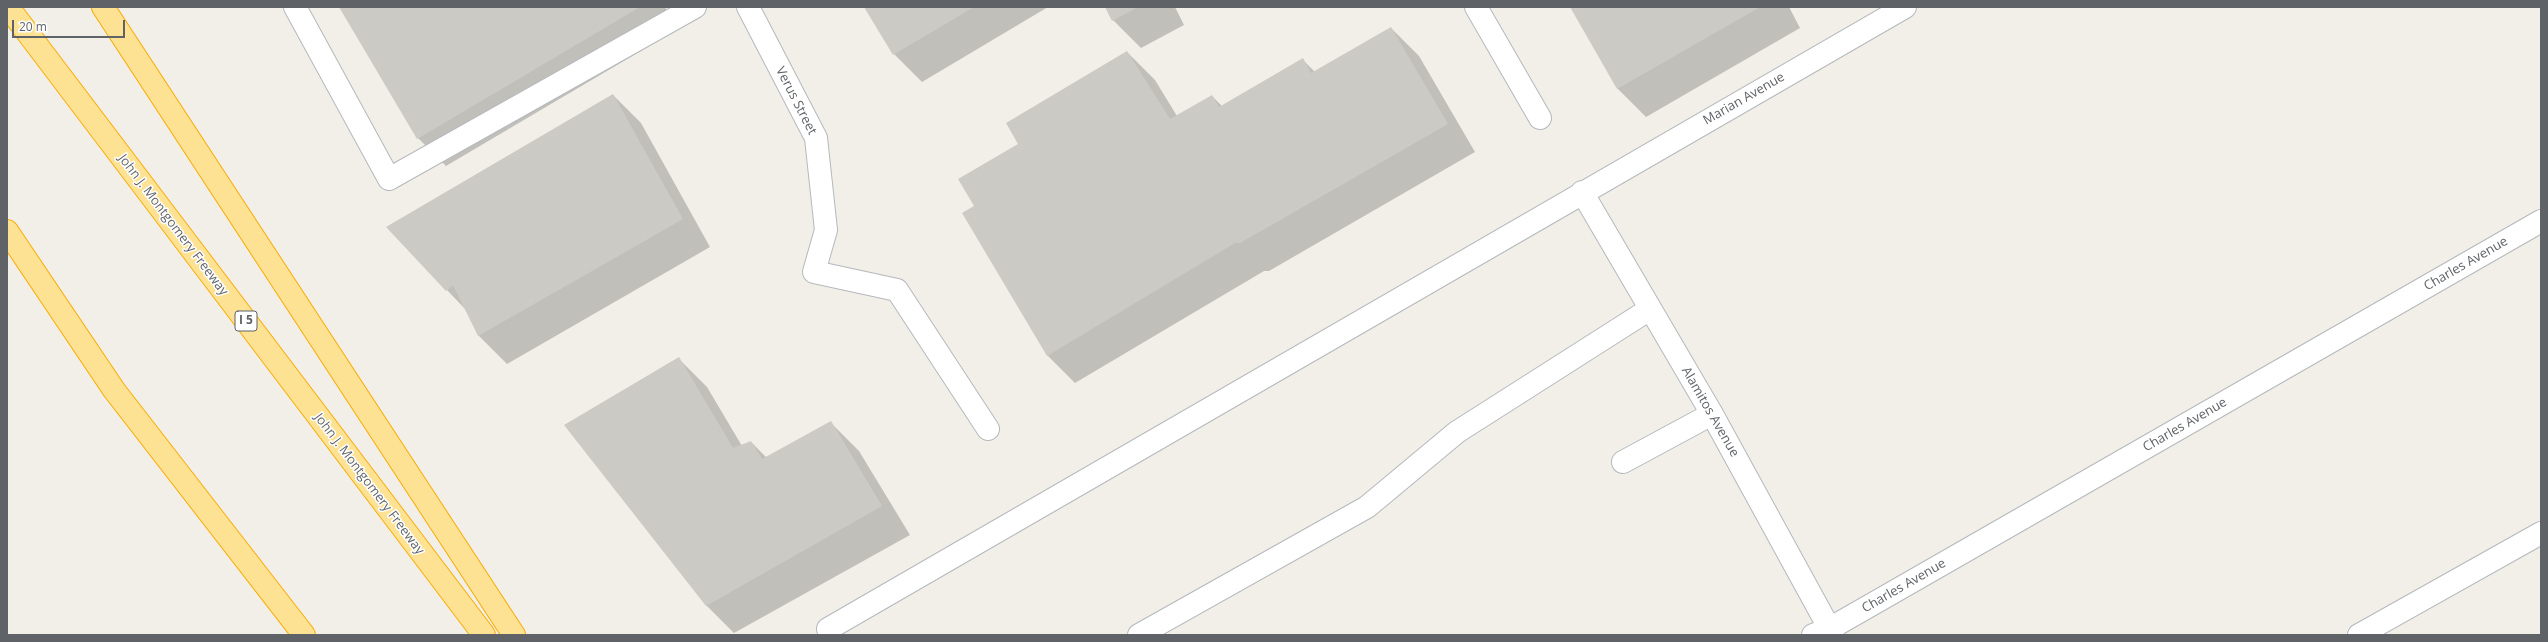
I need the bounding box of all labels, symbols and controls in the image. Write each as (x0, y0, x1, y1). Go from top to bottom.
scale bar (14, 12, 127, 38)
text: 20 m (19, 18, 47, 35)
street label: Verus Street (772, 64, 820, 138)
street label: Marian Avenue (1701, 69, 1787, 129)
street label: John J. Montgomery Freeway (115, 151, 231, 299)
street label: Charles Avenue (2421, 234, 2511, 294)
road number: I 5 (235, 311, 257, 331)
street label: Alamitos Avenue (1678, 364, 1742, 460)
street label: Charles Avenue (2140, 395, 2230, 455)
street label: John J. Montgomery Freeway (311, 410, 427, 558)
street label: Charles Avenue (1859, 556, 1949, 616)

